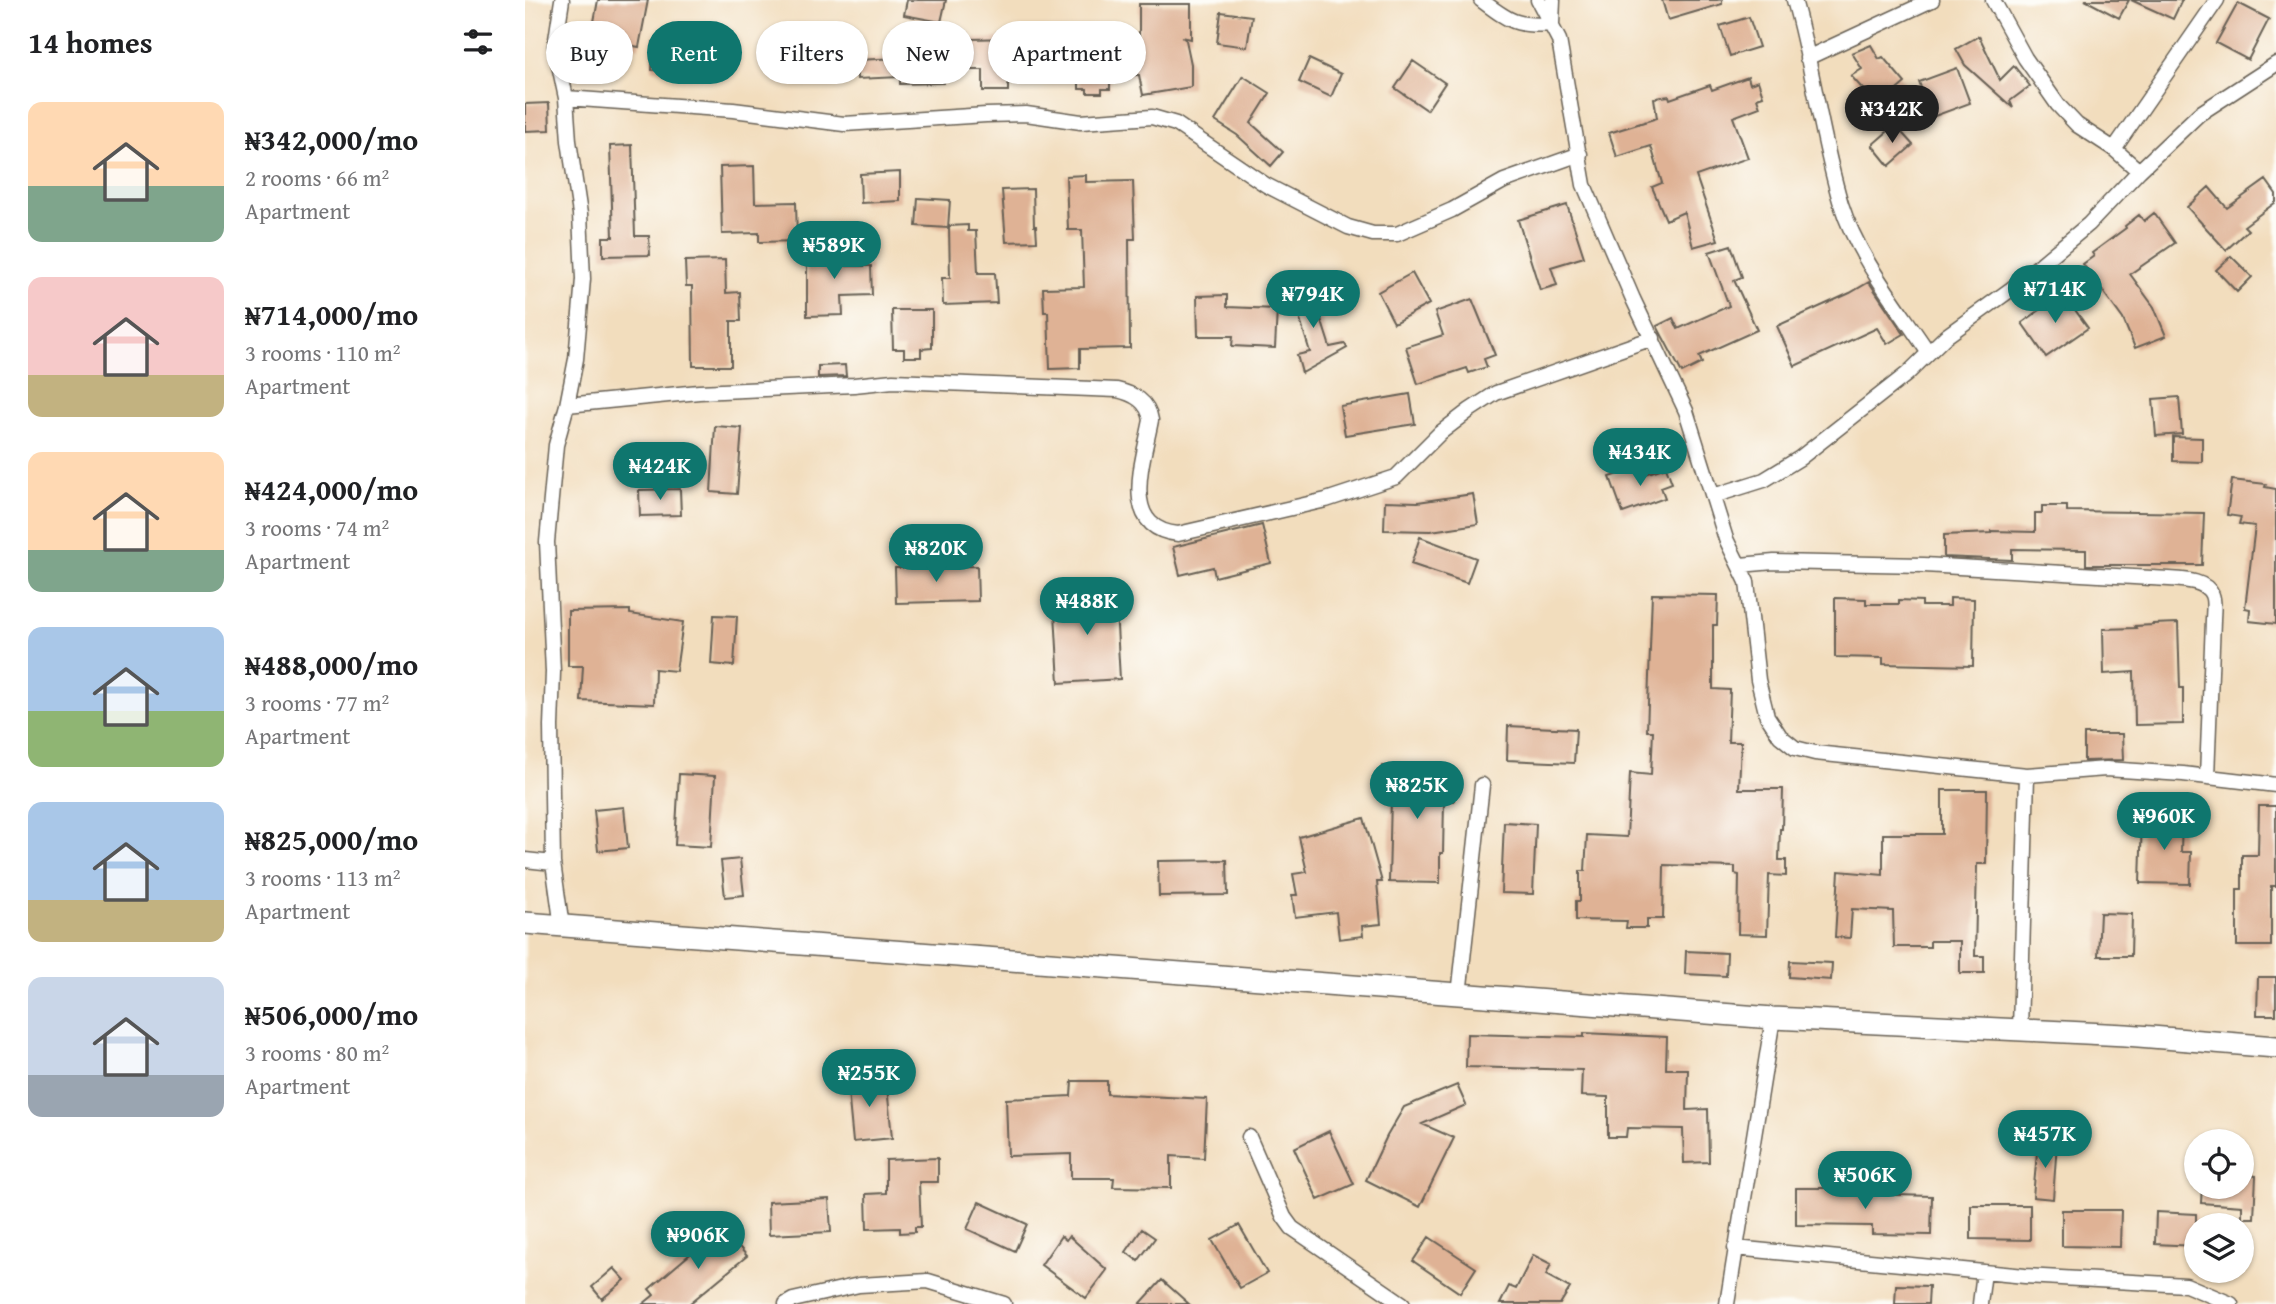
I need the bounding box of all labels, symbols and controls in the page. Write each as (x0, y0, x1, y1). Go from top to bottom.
text: 14 homes (28, 20, 153, 64)
chip: Buy (546, 21, 633, 84)
chip: Rent (647, 21, 742, 84)
chip: Filters (756, 21, 868, 84)
chip: New (882, 21, 974, 84)
chip: Apartment (988, 21, 1146, 84)
icon: filters (459, 23, 497, 61)
pin: ₦342K (1843, 86, 1941, 145)
text: ₦342K (1861, 91, 1923, 124)
text: ₦342,000/mo (245, 117, 418, 161)
icon: home (84, 130, 168, 214)
text: 2 rooms · 66 m² (245, 161, 389, 194)
text: Apartment (245, 194, 350, 227)
pin: ₦589K (785, 222, 883, 281)
text: ₦589K (803, 227, 865, 260)
pin: ₦714K (2006, 266, 2104, 325)
pin: ₦794K (1264, 270, 1362, 330)
text: ₦714K (2024, 271, 2086, 304)
text: ₦794K (1282, 276, 1344, 309)
text: ₦714,000/mo (245, 292, 418, 336)
icon: home (84, 305, 168, 389)
text: 3 rooms · 110 m² (245, 336, 400, 369)
text: Apartment (245, 369, 350, 402)
pin: ₦434K (1591, 428, 1689, 488)
text: ₦434K (1609, 434, 1671, 467)
pin: ₦424K (611, 442, 709, 502)
text: ₦424K (629, 448, 691, 481)
text: ₦424,000/mo (245, 467, 418, 511)
icon: home (84, 480, 168, 564)
text: 3 rooms · 74 m² (245, 511, 389, 544)
pin: ₦820K (887, 524, 985, 584)
text: ₦820K (905, 530, 967, 563)
text: Apartment (245, 544, 350, 577)
pin: ₦488K (1038, 578, 1136, 637)
text: ₦488K (1056, 583, 1118, 616)
text: ₦488,000/mo (245, 642, 418, 686)
icon: home (84, 655, 168, 739)
text: 3 rooms · 77 m² (245, 686, 389, 719)
text: Apartment (245, 719, 350, 752)
pin: ₦825K (1368, 762, 1466, 821)
text: ₦825K (1386, 767, 1448, 800)
pin: ₦960K (2115, 792, 2213, 852)
text: ₦960K (2133, 798, 2195, 831)
text: ₦825,000/mo (245, 817, 418, 861)
icon: home (84, 830, 168, 914)
text: 3 rooms · 113 m² (245, 861, 400, 894)
text: Apartment (245, 894, 350, 927)
text: ₦506,000/mo (245, 992, 418, 1036)
icon: home (84, 1005, 168, 1089)
text: 3 rooms · 80 m² (245, 1036, 389, 1069)
pin: ₦255K (820, 1050, 918, 1109)
text: ₦255K (838, 1055, 900, 1088)
text: Apartment (245, 1069, 350, 1102)
pin: ₦457K (1996, 1110, 2094, 1170)
text: ₦457K (2014, 1116, 2076, 1149)
map controls (2184, 1129, 2254, 1283)
button: locate (2184, 1129, 2254, 1199)
pin: ₦506K (1816, 1152, 1914, 1211)
text: ₦506K (1834, 1157, 1896, 1190)
pin: ₦906K (649, 1212, 747, 1271)
button: layers (2184, 1213, 2254, 1283)
text: ₦906K (667, 1217, 729, 1250)

